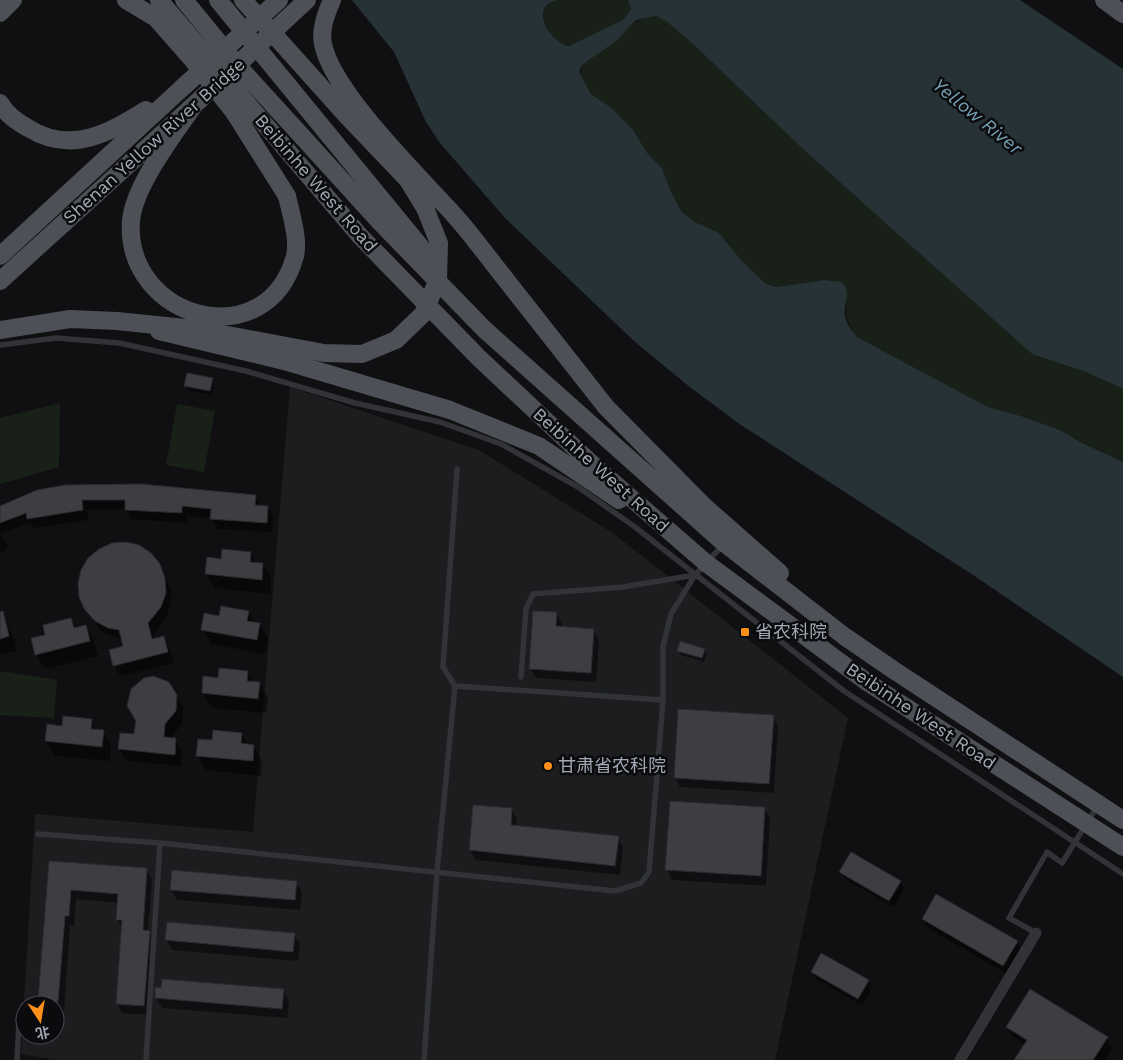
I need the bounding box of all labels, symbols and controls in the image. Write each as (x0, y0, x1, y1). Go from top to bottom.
street label: Shenan Yellow River Bridge (58, 53, 249, 228)
water label: Yellow River (928, 73, 1028, 160)
street label: Beibinhe West Road (251, 110, 382, 256)
street label: Beibinhe West Road (529, 403, 674, 536)
place label: 省农科院 (755, 621, 827, 642)
marker: 省农科院 (739, 626, 751, 638)
street label: Beibinhe West Road (843, 658, 1000, 773)
place label: 甘肃省农科院 (558, 755, 666, 776)
marker: 甘肃省农科院 (542, 760, 554, 772)
north arrow (15, 995, 65, 1045)
text: 北 (34, 1023, 51, 1042)

